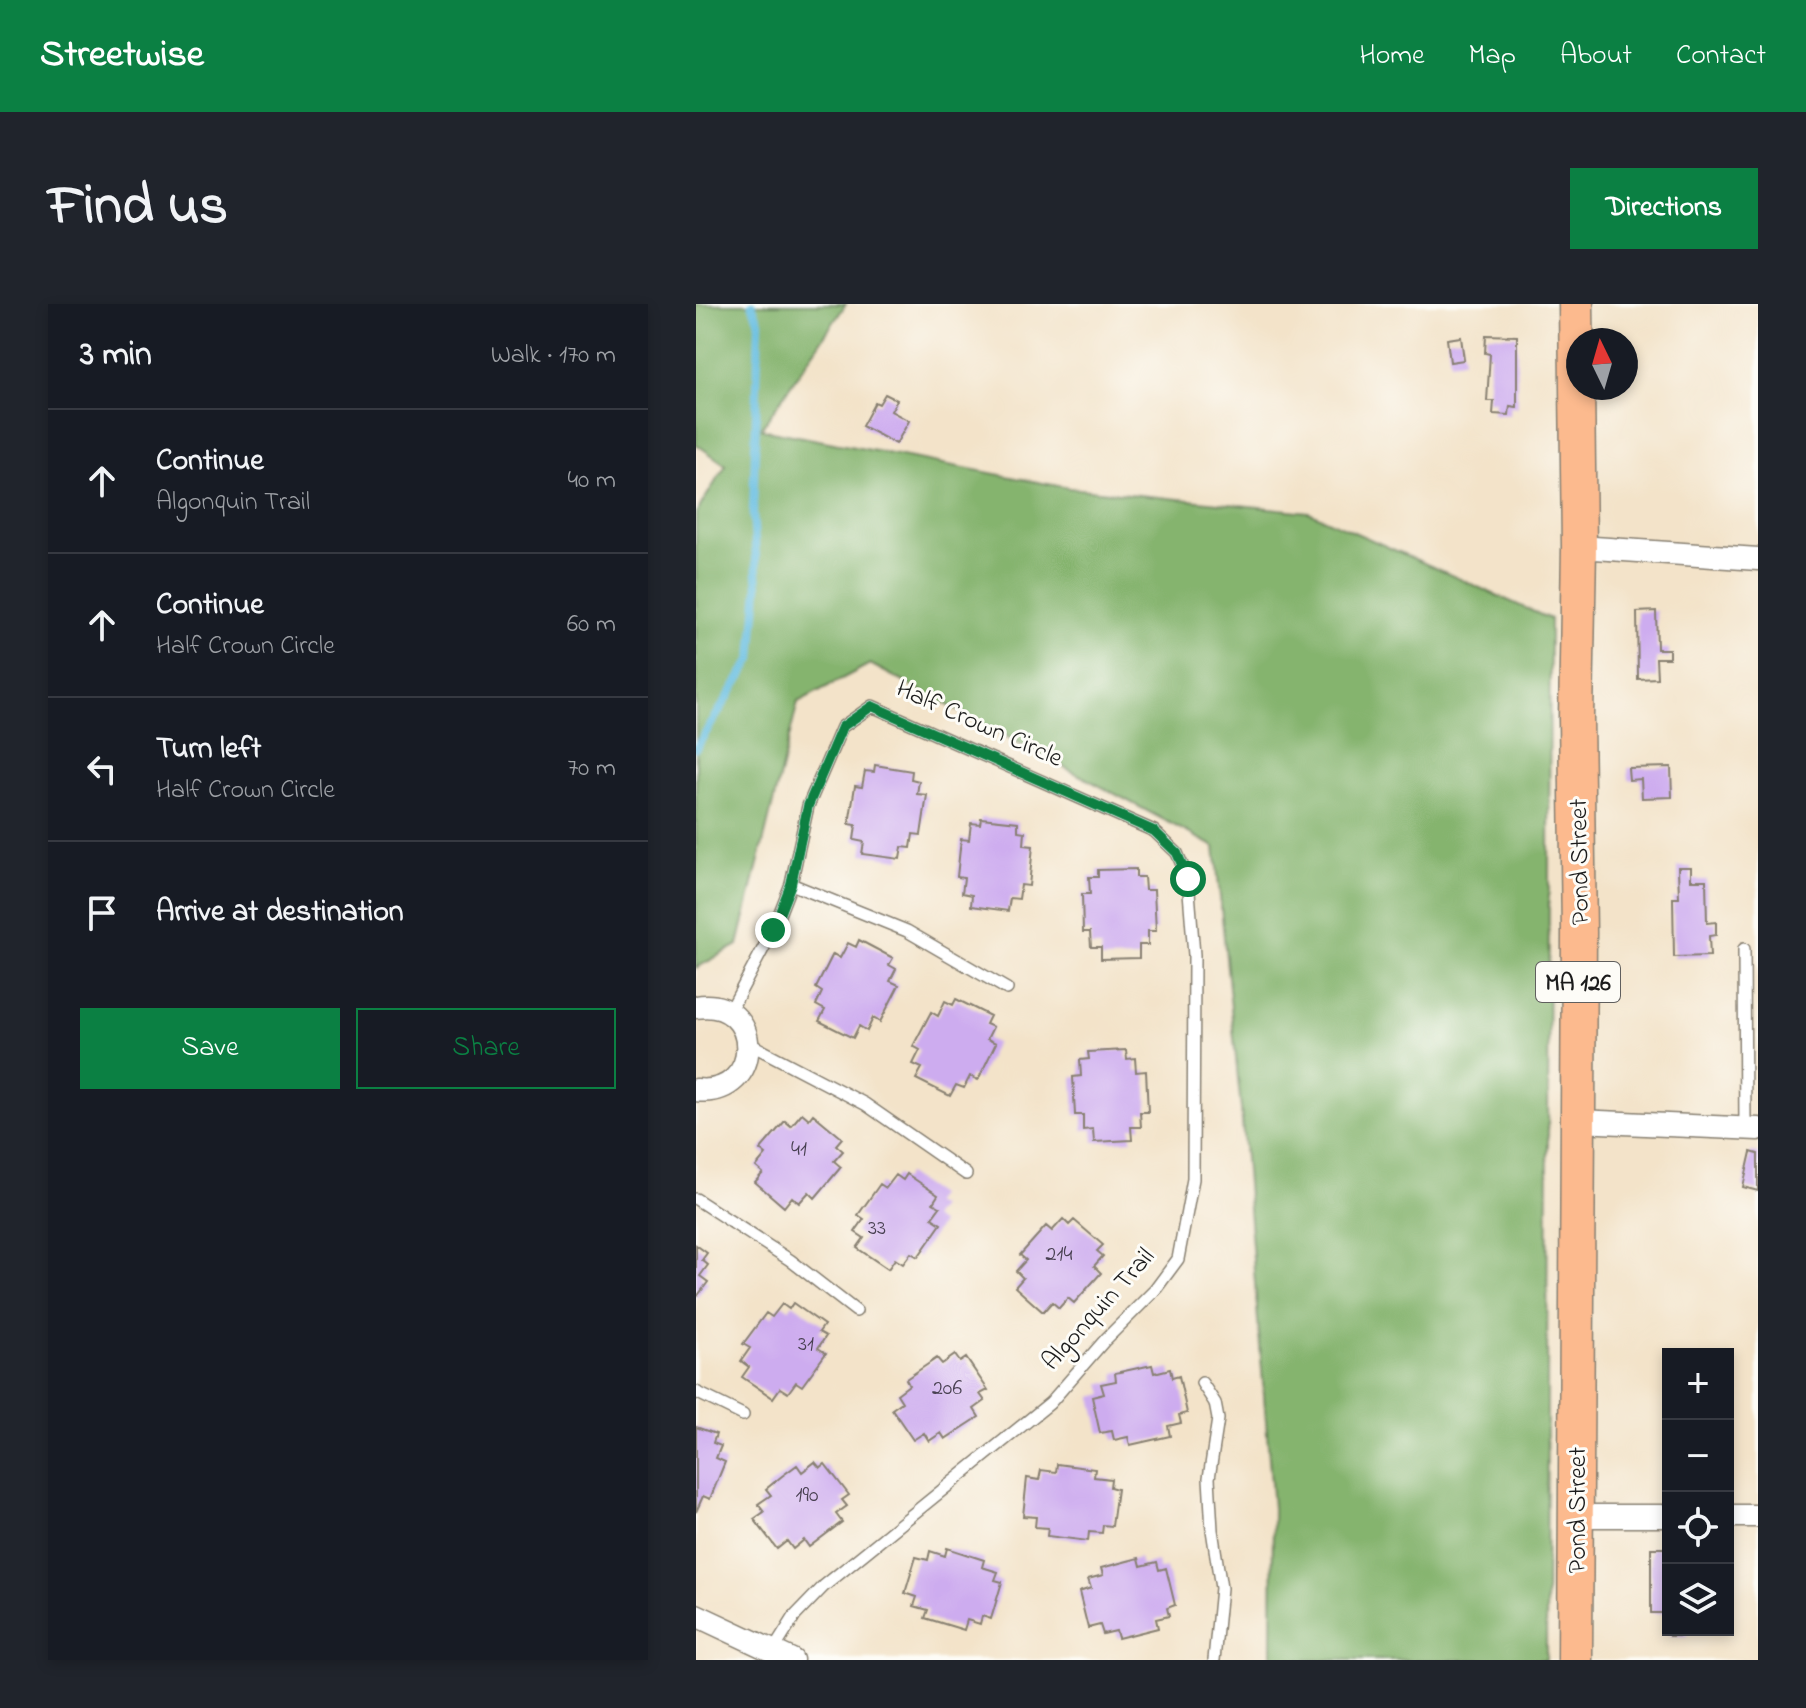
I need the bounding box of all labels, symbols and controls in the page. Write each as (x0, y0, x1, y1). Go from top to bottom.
text: Streetwise (40, 28, 204, 84)
text: Home (1359, 36, 1425, 77)
text: Map (1469, 36, 1516, 77)
text: About (1560, 36, 1632, 77)
text: Contact (1676, 36, 1766, 77)
text: Find us (48, 168, 228, 249)
button: Directions (1570, 168, 1758, 249)
north arrow (1566, 328, 1638, 400)
text: 3 min (80, 331, 152, 381)
text: Walk · 170 m (491, 337, 616, 375)
text: Continue (156, 440, 264, 484)
icon: ahead (80, 459, 124, 503)
text: 40 m (567, 462, 616, 500)
text: Algonquin Trail (156, 484, 310, 522)
text: Continue (156, 584, 264, 628)
icon: ahead (80, 603, 124, 647)
text: 60 m (567, 606, 616, 644)
text: Half Crown Circle (156, 628, 335, 666)
street label: Half Crown Circle (889, 671, 1069, 779)
text: Turn left (156, 728, 261, 772)
icon: left (80, 747, 124, 791)
text: 70 m (567, 750, 616, 788)
text: Half Crown Circle (156, 772, 335, 810)
street label: Pond Street (1561, 798, 1601, 926)
route start (1170, 861, 1206, 897)
icon: arrive (80, 891, 124, 935)
text: Arrive at destination (156, 891, 404, 935)
route end (755, 912, 791, 948)
road number: MA 126 (1536, 962, 1620, 1002)
button: Save (80, 1008, 340, 1089)
button: Share (356, 1008, 616, 1089)
house number: 41 (791, 1134, 807, 1166)
house number: 33 (868, 1213, 886, 1245)
house number: 214 (1046, 1239, 1073, 1271)
street label: Algonquin Trail (1034, 1240, 1165, 1380)
house number: 31 (798, 1329, 814, 1361)
map controls (1662, 1348, 1734, 1636)
button: + (1662, 1348, 1734, 1420)
house number: 206 (932, 1373, 962, 1405)
button: − (1662, 1420, 1734, 1492)
street label: Pond Street (1560, 1447, 1598, 1573)
house number: 190 (795, 1480, 819, 1512)
button: locate (1662, 1492, 1734, 1564)
button: layers (1662, 1564, 1734, 1636)

